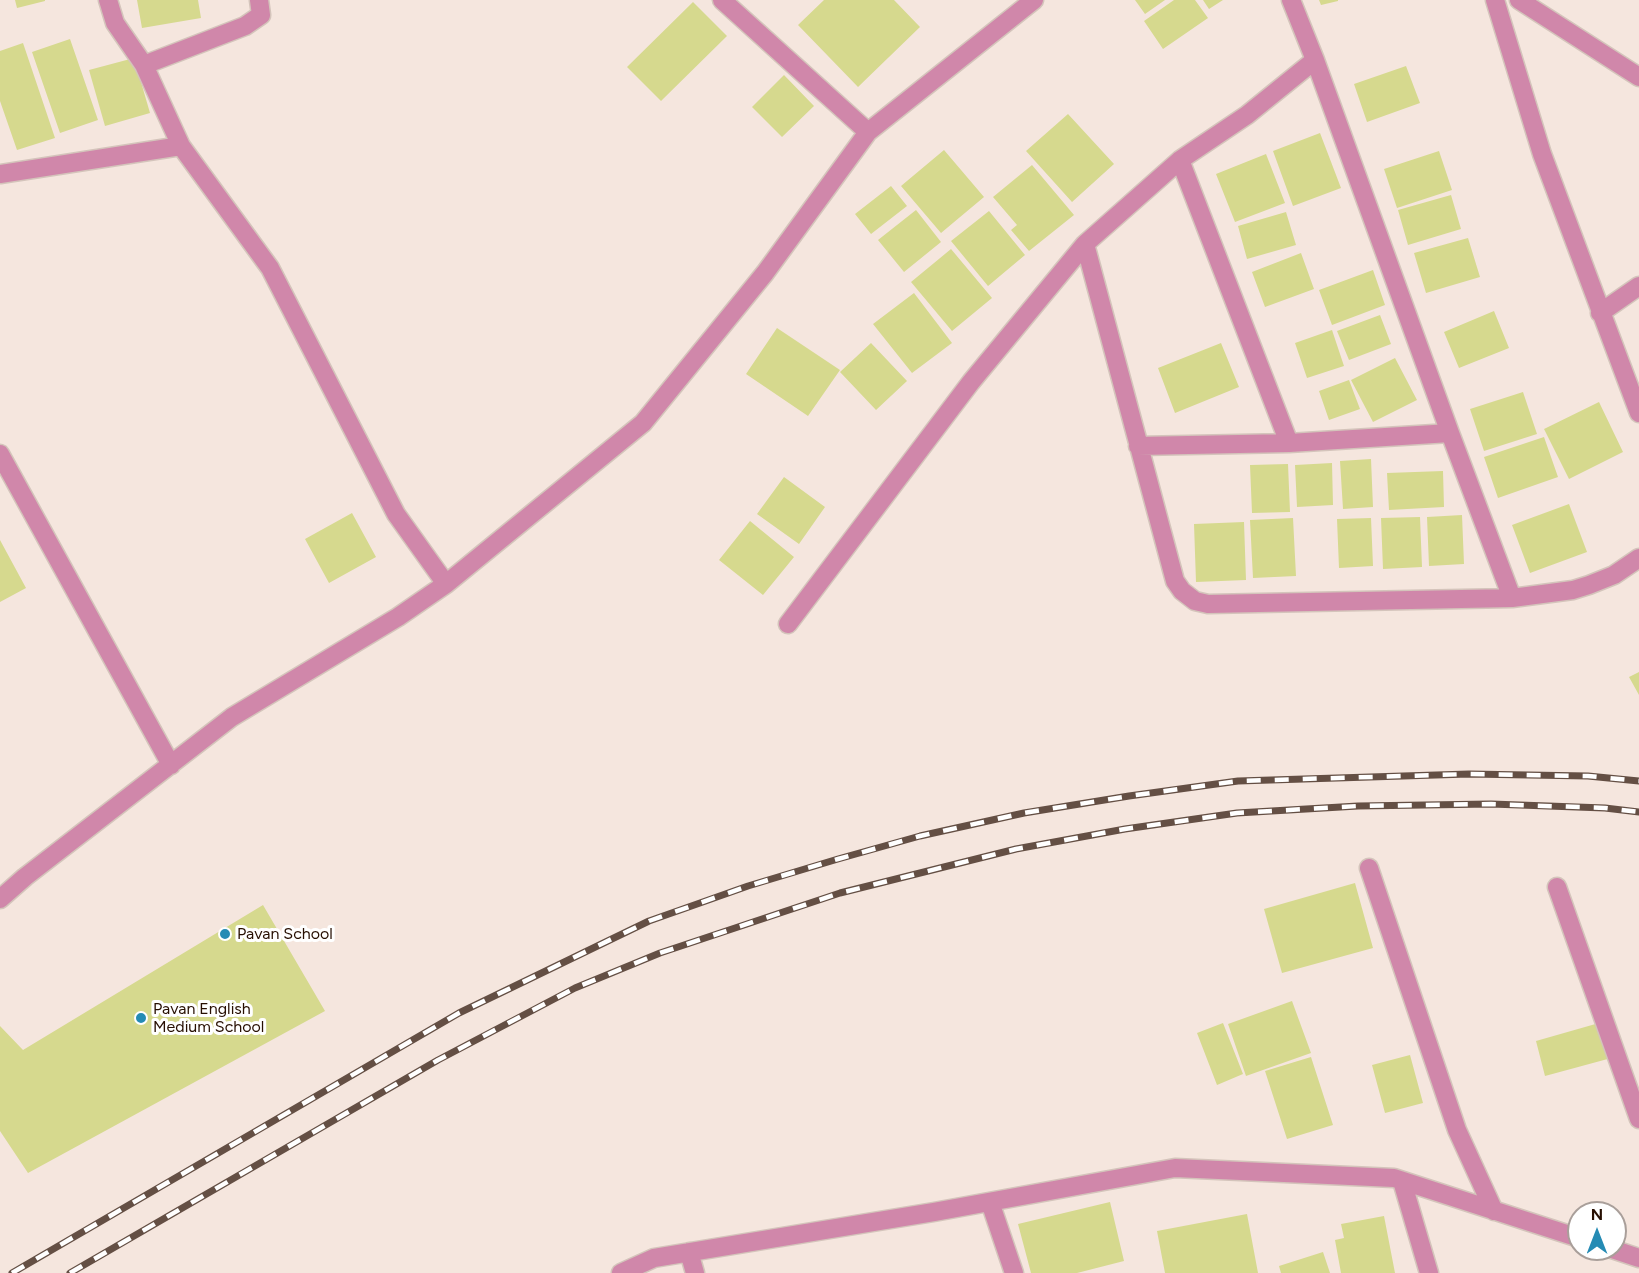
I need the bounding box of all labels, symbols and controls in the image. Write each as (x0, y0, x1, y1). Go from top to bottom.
place label: Pavan School (237, 924, 333, 944)
marker: Pavan School (218, 927, 232, 941)
place label: Pavan English Medium School (153, 999, 264, 1037)
marker: Pavan English Medium School (134, 1011, 148, 1025)
north arrow (1567, 1201, 1627, 1261)
text: N (1591, 1205, 1603, 1224)

